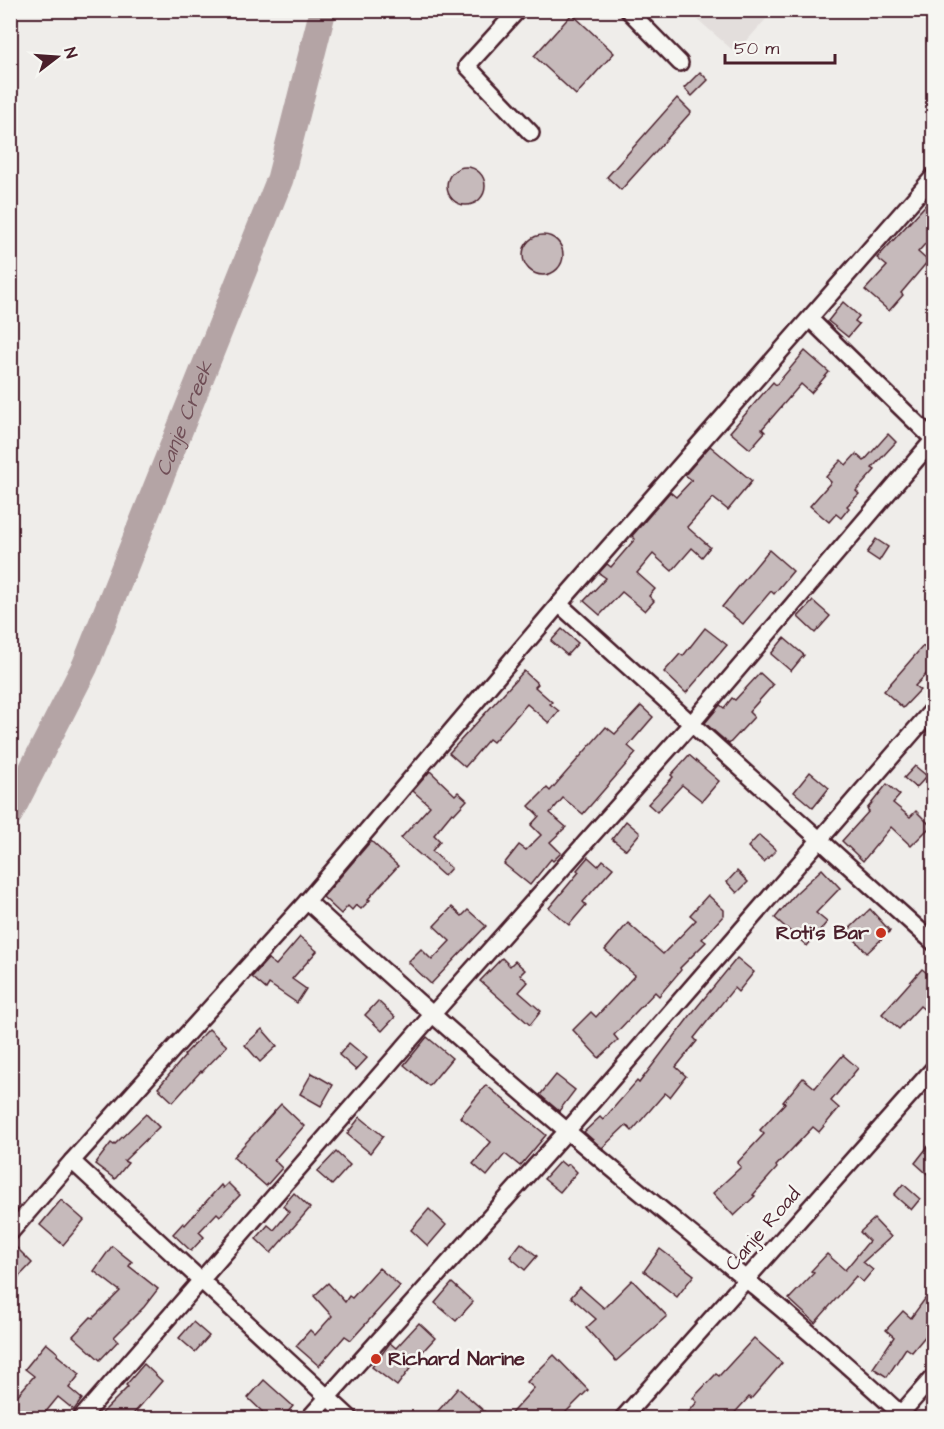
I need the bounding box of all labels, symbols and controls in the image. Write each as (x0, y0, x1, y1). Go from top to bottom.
north arrow (27, 27, 87, 87)
scale bar (725, 27, 834, 65)
text: 50 m (734, 36, 779, 61)
text: N (58, 45, 82, 61)
water label: Canje Creek (148, 355, 221, 480)
place label: Roti's Bar (776, 919, 870, 947)
marker: Roti's Bar (874, 926, 888, 940)
street label: Canje Road (719, 1181, 807, 1277)
place label: Richard Narine (388, 1345, 525, 1373)
marker: Richard Narine (369, 1352, 383, 1366)

